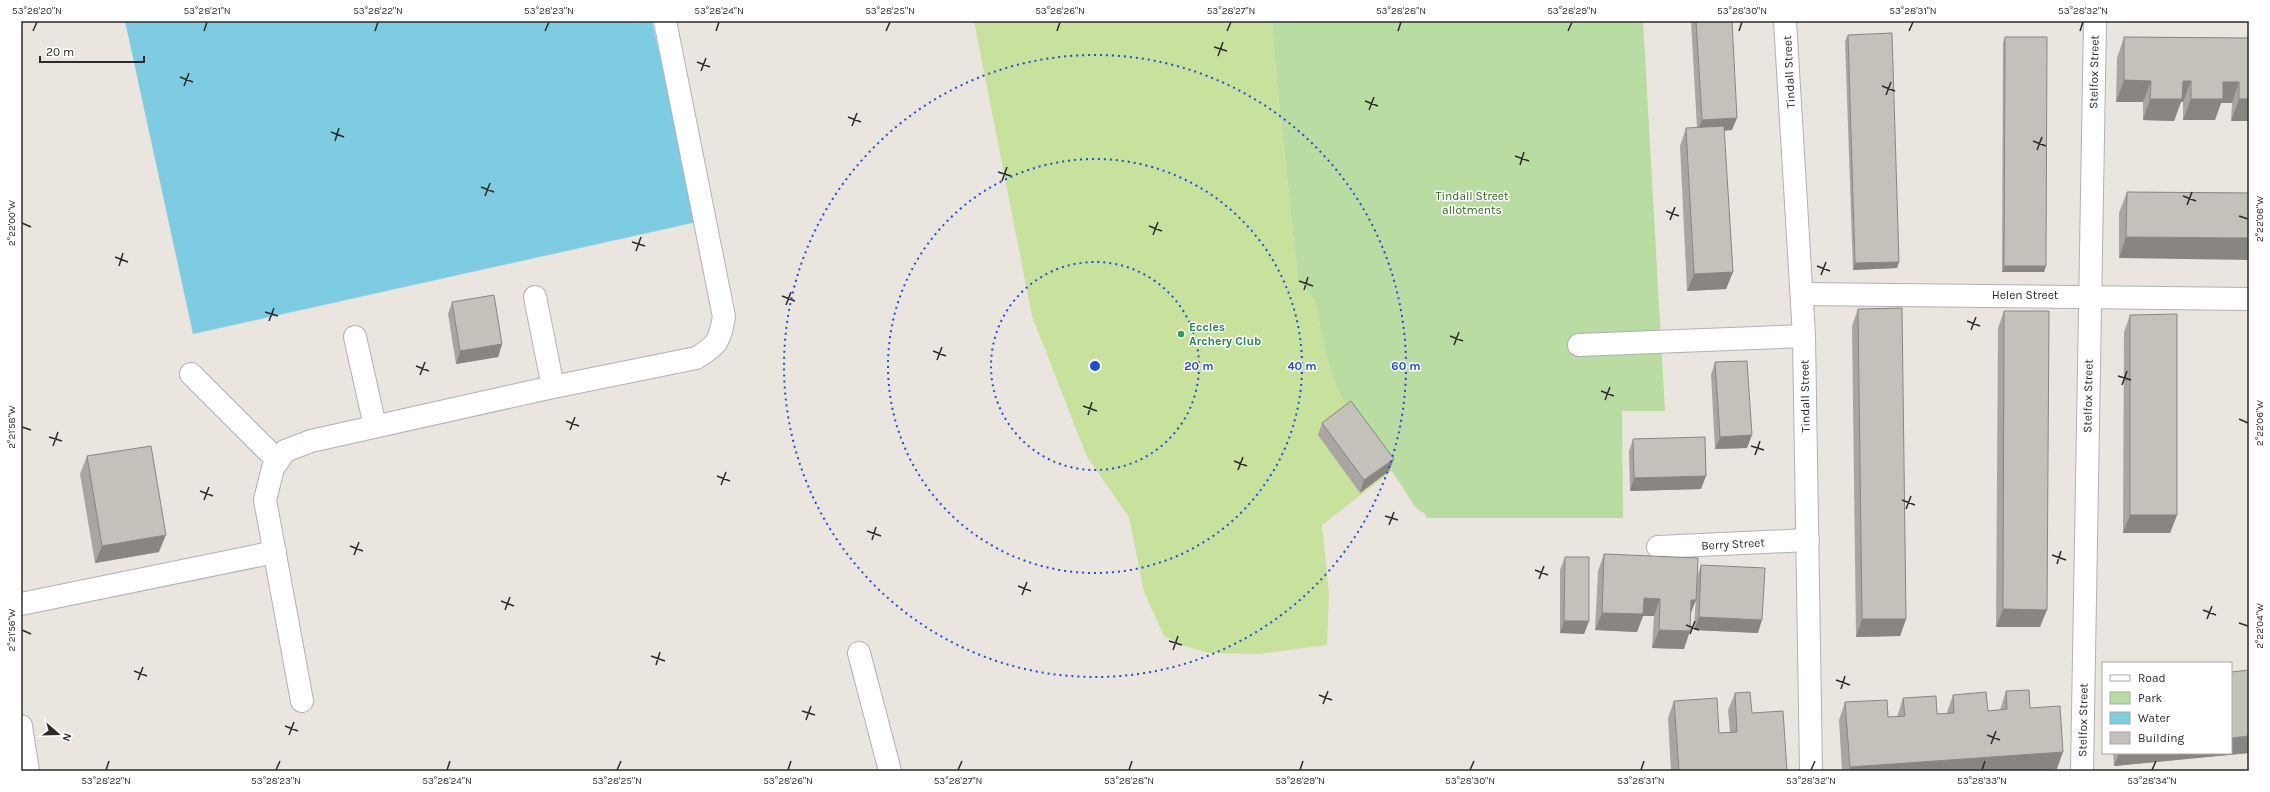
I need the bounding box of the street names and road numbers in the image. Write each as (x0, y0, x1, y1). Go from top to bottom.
street label: Stelfox Street (2086, 34, 2102, 109)
street label: Tindall Street (1780, 35, 1798, 109)
street label: Helen Street (1992, 288, 2059, 302)
street label: Stelfox Street (2080, 358, 2096, 433)
street label: Tindall Street (1797, 359, 1813, 433)
street label: Berry Street (1701, 535, 1766, 553)
street label: Stelfox Street (2075, 682, 2091, 757)

